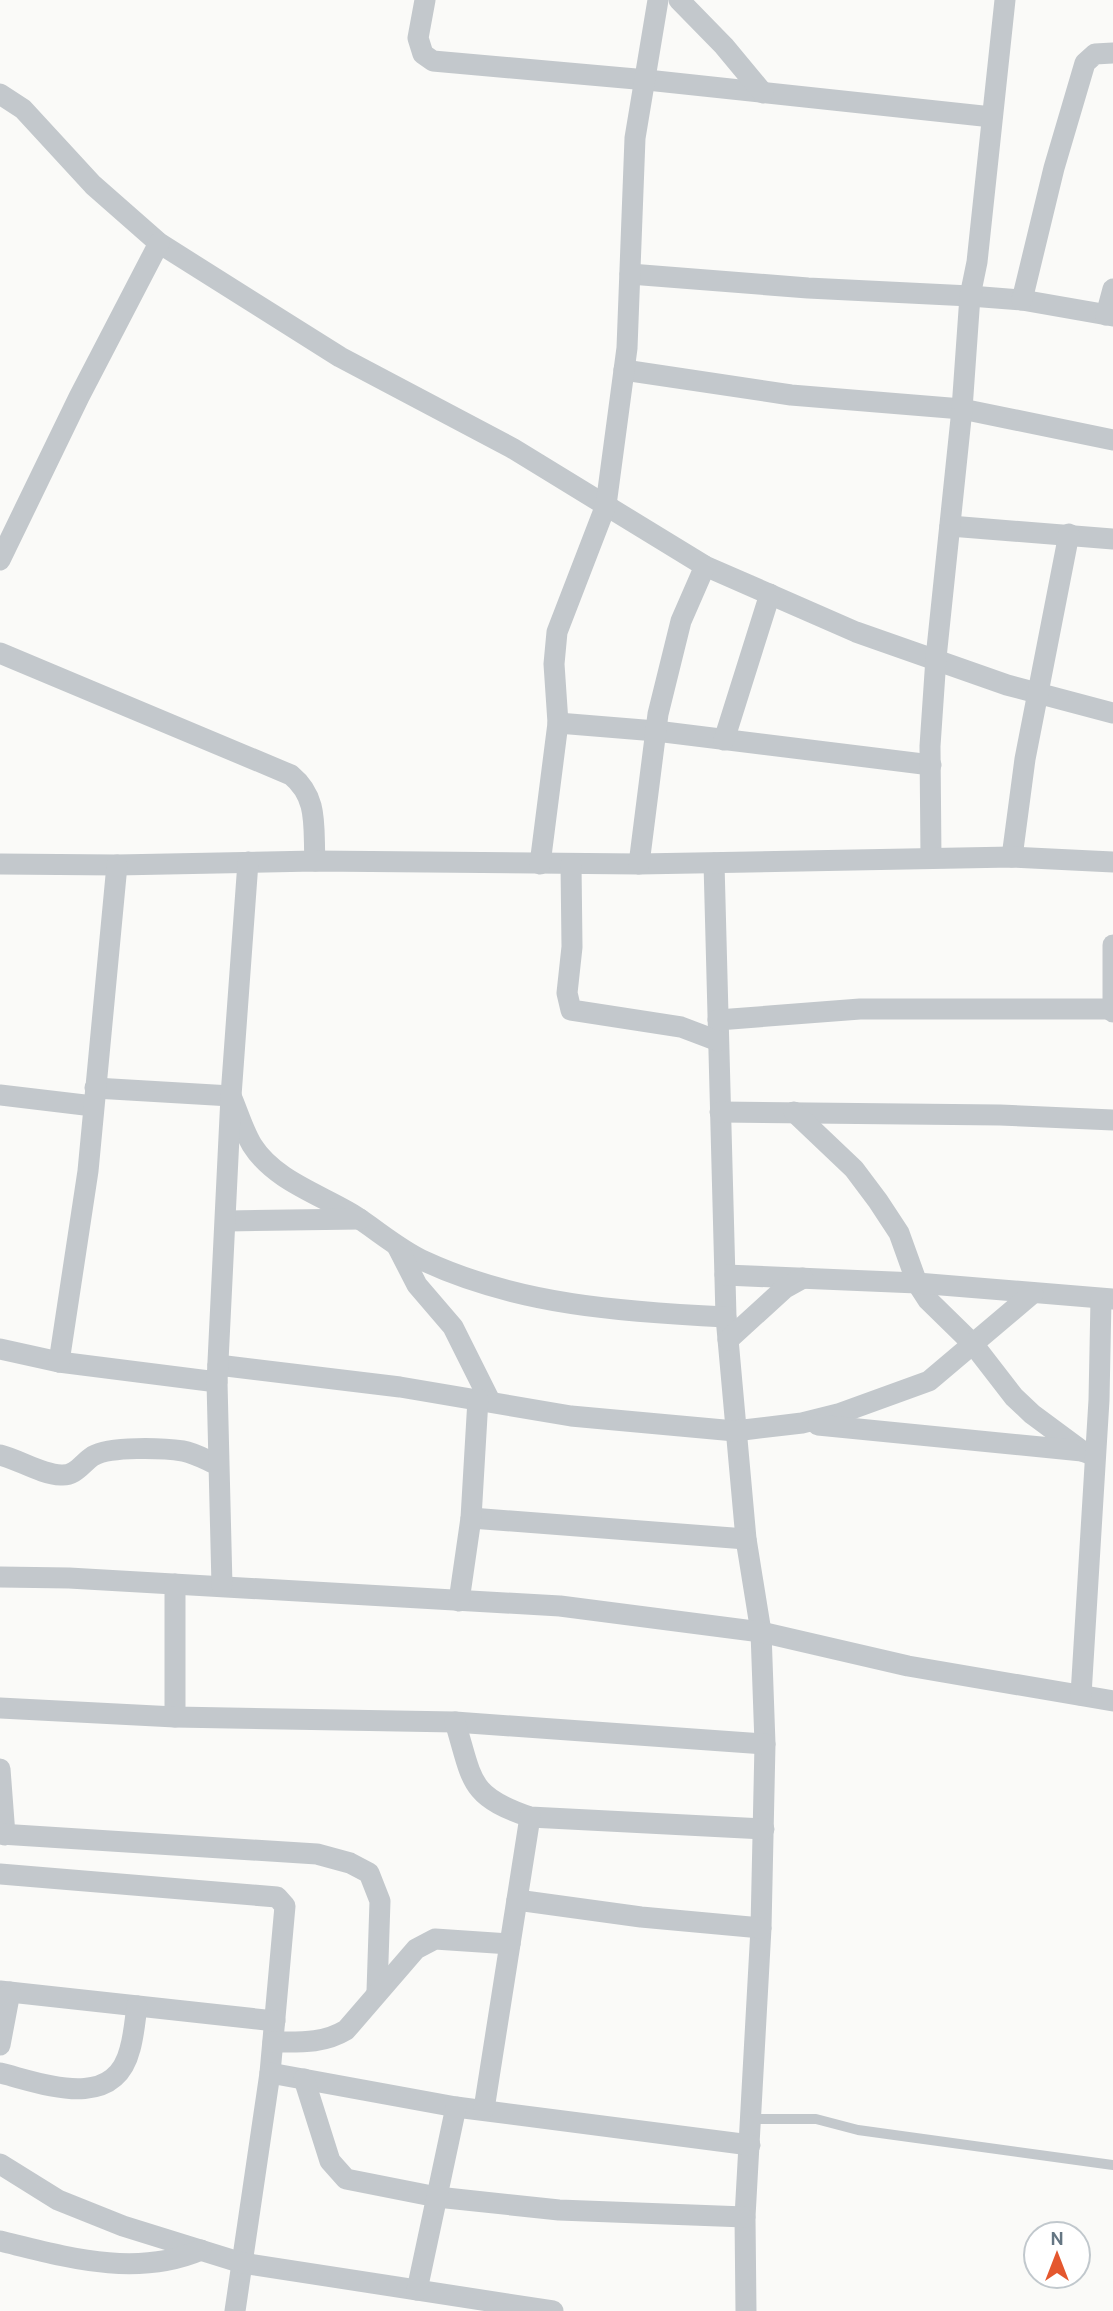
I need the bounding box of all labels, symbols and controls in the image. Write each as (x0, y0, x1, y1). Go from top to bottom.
north arrow (1022, 2220, 1092, 2290)
text: N (1050, 2228, 1064, 2252)

